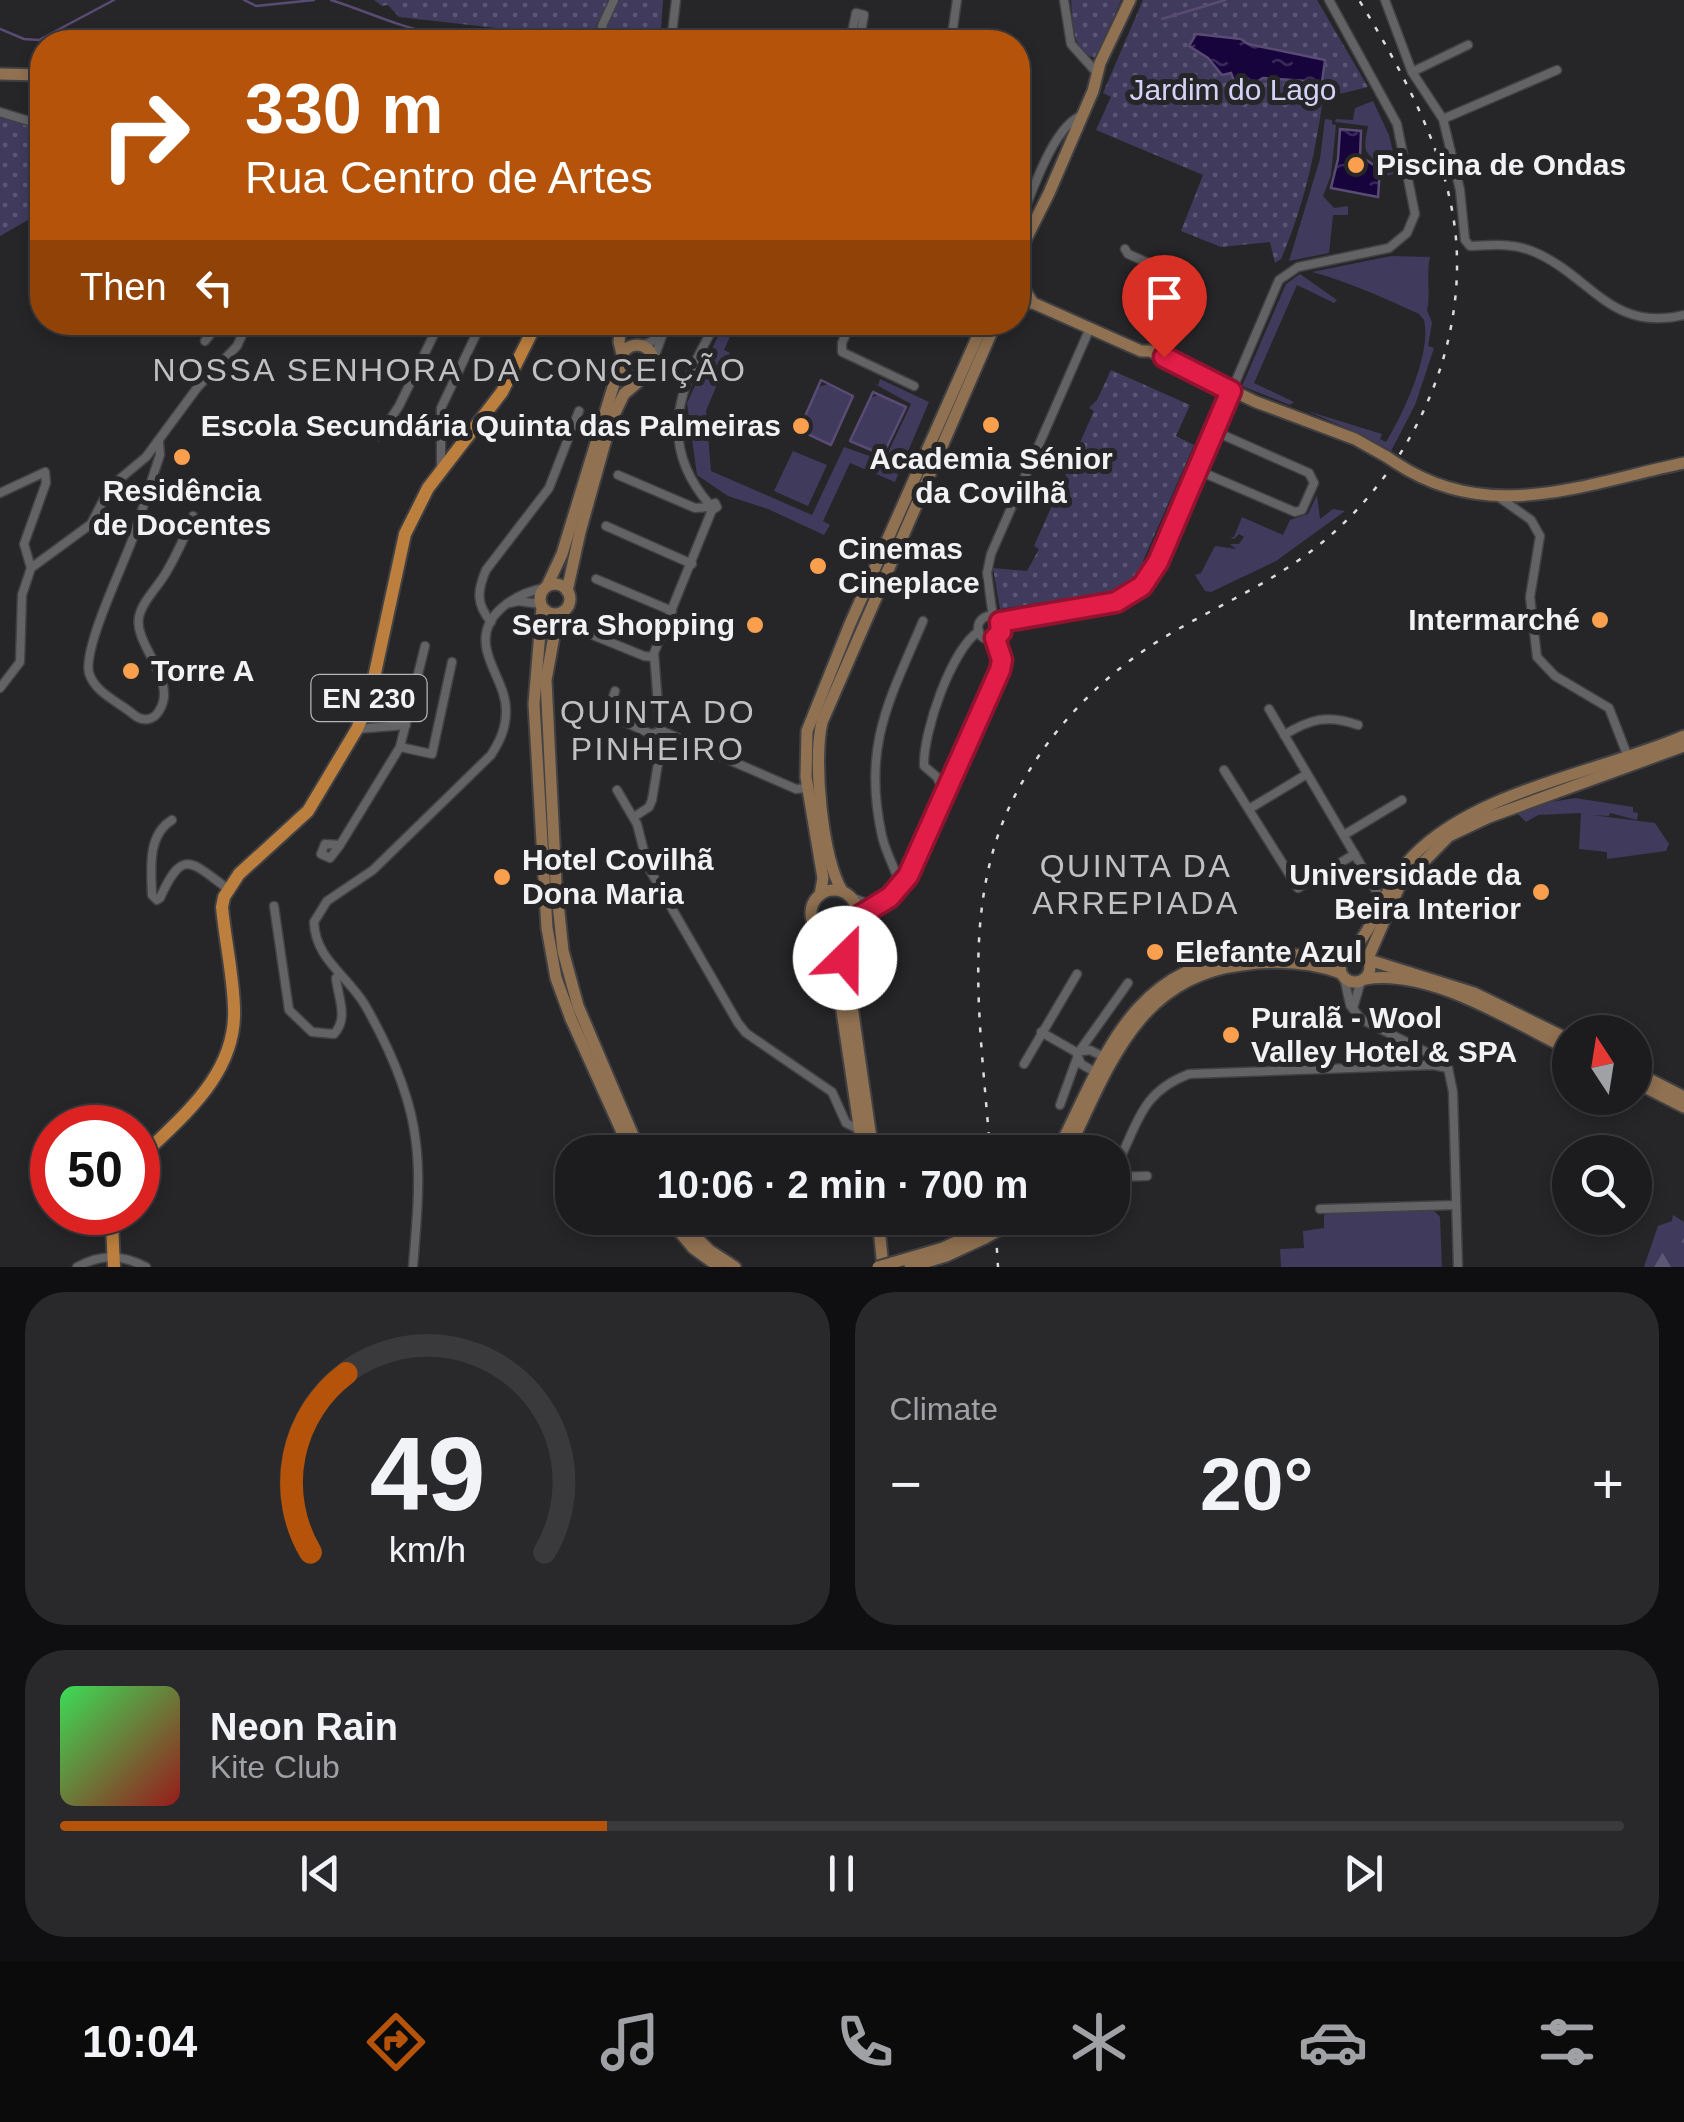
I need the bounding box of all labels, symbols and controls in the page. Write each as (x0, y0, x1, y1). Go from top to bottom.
icon: right (80, 70, 210, 200)
text: 330 m (245, 70, 443, 148)
park label: Jardim do Lago (1130, 73, 1336, 106)
place label: Piscina de Ondas (1376, 148, 1626, 181)
text: Rua Centro de Artes (245, 152, 653, 203)
marker: Piscina de Ondas (1345, 154, 1367, 176)
pin (1122, 255, 1207, 358)
icon: left (187, 260, 242, 315)
text: Then (80, 266, 167, 308)
icon: arrive (1137, 270, 1192, 325)
district label: NOSSA SENHORA DA CONCEIÇÃO (153, 352, 747, 388)
place label: Escola Secundária Quinta das Palmeiras (201, 409, 781, 442)
marker: Academia Sénior da Covilhã (980, 414, 1002, 436)
marker: Escola Secundária Quinta das Palmeiras (790, 415, 812, 437)
place label: Academia Sénior da Covilhã (869, 442, 1113, 509)
marker: Residência de Docentes (171, 446, 193, 468)
place label: Residência de Docentes (93, 474, 271, 541)
place label: Cinemas Cineplace (838, 532, 980, 599)
marker: Cinemas Cineplace (807, 555, 829, 577)
place label: Intermarché (1408, 603, 1580, 636)
place label: Serra Shopping (512, 608, 735, 641)
marker: Intermarché (1589, 609, 1611, 631)
marker: Serra Shopping (744, 614, 766, 636)
place label: Torre A (151, 654, 254, 687)
marker: Torre A (120, 660, 142, 682)
road number: EN 230 (312, 675, 426, 721)
district label: QUINTA DO PINHEIRO (560, 694, 756, 767)
place label: Hotel Covilhã Dona Maria (522, 843, 714, 910)
district label: QUINTA DA ARREPIADA (1032, 848, 1240, 921)
place label: Universidade da Beira Interior (1289, 858, 1521, 925)
marker: Hotel Covilhã Dona Maria (491, 866, 513, 888)
marker: Universidade da Beira Interior (1530, 881, 1552, 903)
position arrow (793, 906, 897, 1010)
place label: Elefante Azul (1175, 935, 1362, 968)
marker: Elefante Azul (1144, 941, 1166, 963)
place label: Puralã - Wool Valley Hotel & SPA (1251, 1001, 1517, 1068)
north arrow (1552, 1015, 1652, 1115)
map controls (1552, 1015, 1652, 1235)
marker: Puralã - Wool Valley Hotel & SPA (1220, 1024, 1242, 1046)
speed limit sign: 50 (30, 1105, 160, 1235)
button: search (1552, 1135, 1652, 1235)
text: 10:06 · 2 min · 700 m (657, 1164, 1028, 1206)
text: Climate (890, 1391, 998, 1427)
text: 49 (369, 1416, 485, 1532)
text: 20° (1200, 1442, 1313, 1526)
text: − (890, 1453, 922, 1515)
text: + (1592, 1453, 1624, 1515)
text: km/h (389, 1530, 466, 1570)
text: Neon Rain (210, 1706, 398, 1748)
text: Kite Club (210, 1749, 340, 1785)
icon: previous (293, 1846, 348, 1901)
icon: pause (814, 1846, 869, 1901)
icon: next (1336, 1846, 1391, 1901)
icon: directions (361, 2007, 431, 2077)
icon: music (595, 2007, 665, 2077)
icon: phone (830, 2007, 900, 2077)
icon: climate (1064, 2007, 1134, 2077)
icon: car (1298, 2007, 1368, 2077)
icon: filters (1532, 2007, 1602, 2077)
text: 10:04 (82, 2016, 197, 2067)

